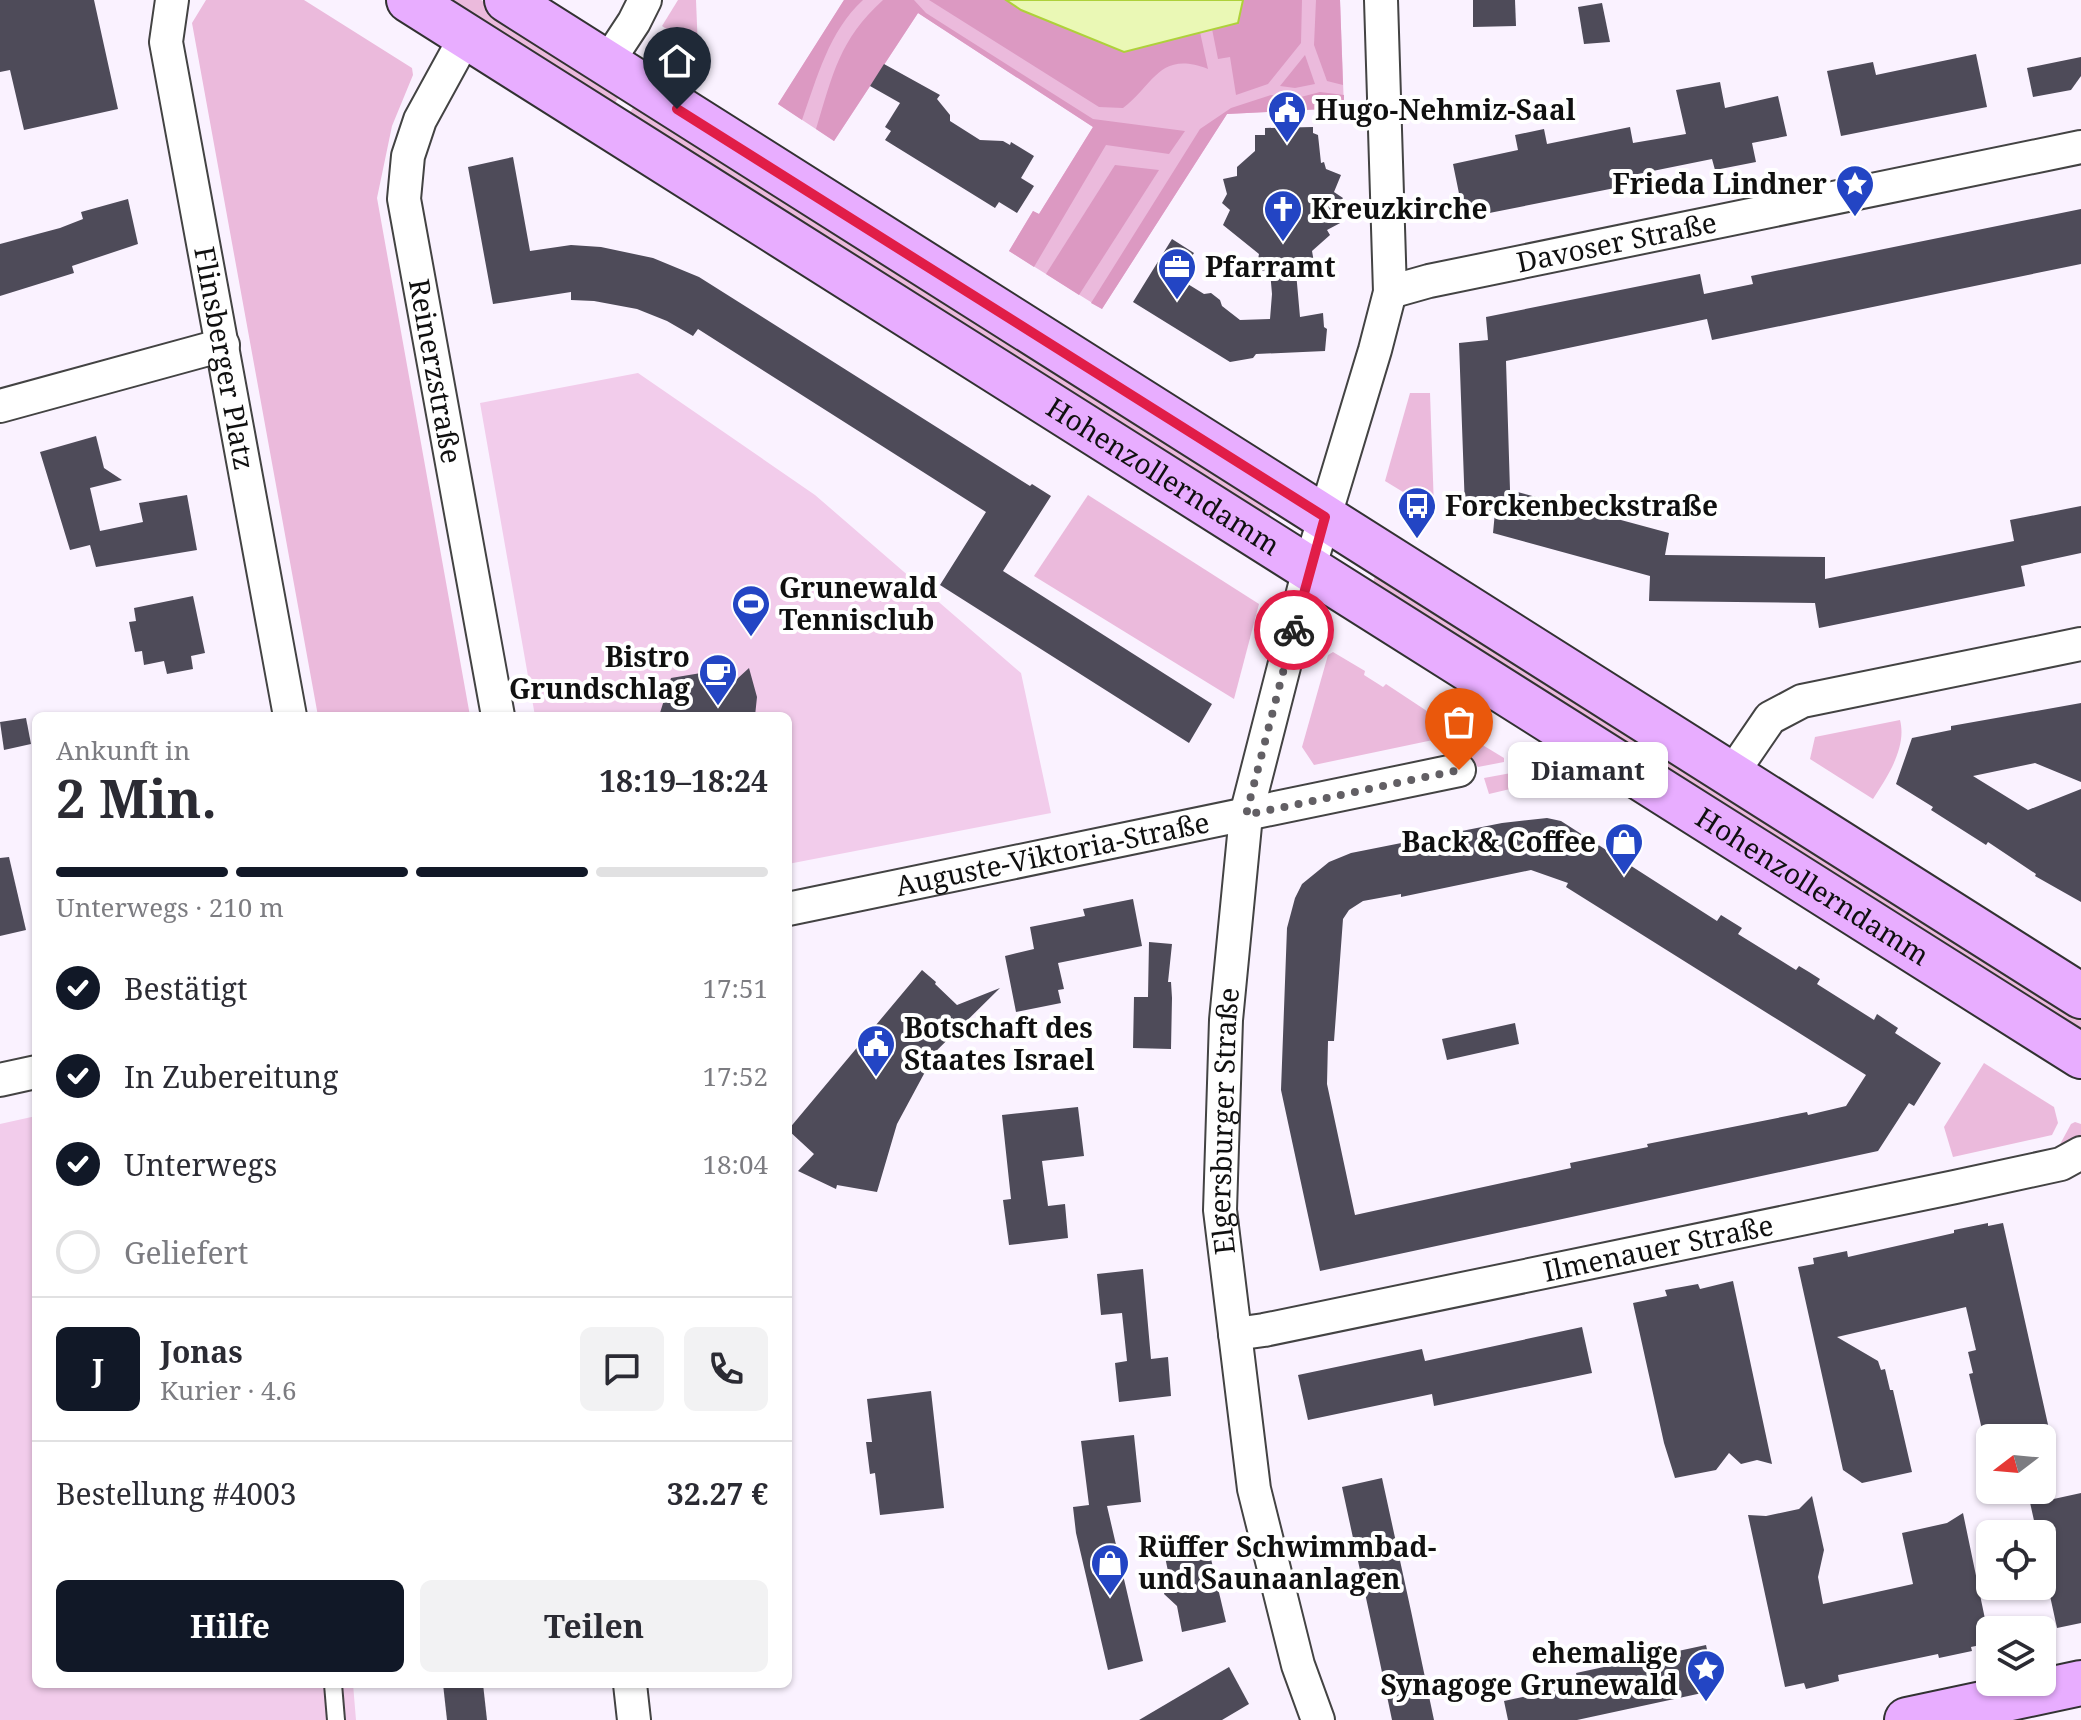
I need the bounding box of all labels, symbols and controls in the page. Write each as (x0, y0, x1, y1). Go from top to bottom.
pin (643, 27, 711, 109)
icon: home (655, 39, 699, 83)
public building icon: Hugo-Nehmiz-Saal (1266, 89, 1308, 144)
place label: Hugo-Nehmiz-Saal (1315, 90, 1576, 128)
place icon: Frieda Lindner (1834, 163, 1876, 218)
place label: Frieda Lindner (1612, 164, 1827, 202)
church icon: Kreuzkirche (1262, 188, 1304, 243)
place label: Kreuzkirche (1311, 189, 1488, 227)
street label: Davoser Straße (1513, 202, 1720, 281)
street label: Flinsberger Platz (186, 243, 264, 473)
office icon: Pfarramt (1156, 246, 1198, 301)
place label: Pfarramt (1205, 247, 1336, 285)
street label: Reinerzstraße (401, 276, 472, 466)
street label: Hohenzollerndamm (1040, 388, 1288, 563)
bus stop icon: Forckenbeckstraße (1396, 485, 1438, 540)
place label: Forckenbeckstraße (1445, 486, 1718, 524)
place label: Grunewald Tennisclub (779, 568, 937, 638)
sports icon: Grunewald Tennisclub (730, 583, 772, 638)
courier (1254, 590, 1334, 670)
icon: bike (1272, 608, 1316, 652)
place label: Bistro Grundschlag (509, 637, 690, 707)
cafe icon: Bistro Grundschlag (697, 652, 739, 707)
pin (1425, 688, 1493, 770)
icon: bag (1437, 700, 1481, 744)
text: Ankunft in (56, 732, 190, 768)
callout: Diamant (1507, 742, 1667, 798)
text: Diamant (1531, 752, 1645, 788)
text: 18:19–18:24 (599, 760, 768, 801)
text: 2 Min. (56, 762, 217, 833)
street label: Hohenzollerndamm (1689, 798, 1937, 974)
street label: Auguste-Viktoria-Straße (892, 802, 1212, 904)
shop icon: Back & Coffee (1603, 821, 1645, 876)
place label: Back & Coffee (1402, 822, 1596, 860)
text: Unterwegs · 210 m (56, 889, 284, 925)
icon: check (56, 966, 100, 1010)
text: Bestätigt (124, 968, 248, 1009)
text: 17:51 (702, 970, 768, 1006)
street label: Elgersburger Straße (1200, 986, 1247, 1257)
place label: Botschaft des Staates Israel (904, 1008, 1095, 1078)
public building icon: Botschaft des Staates Israel (855, 1023, 897, 1078)
icon: check (56, 1054, 100, 1098)
text: In Zubereitung (124, 1056, 338, 1097)
text: 17:52 (702, 1058, 768, 1094)
icon: check (56, 1142, 100, 1186)
text: Unterwegs (124, 1144, 277, 1185)
text: 18:04 (702, 1146, 768, 1182)
street label: Ilmenauer Straße (1540, 1205, 1777, 1290)
text: Geliefert (124, 1232, 248, 1273)
button: chat (580, 1327, 664, 1411)
button: phone (684, 1327, 768, 1411)
text: Jonas (160, 1331, 243, 1372)
text: J (92, 1349, 104, 1390)
text: Kurier · 4.6 (160, 1372, 297, 1408)
north arrow (1976, 1424, 2056, 1504)
map controls (1976, 1424, 2056, 1696)
text: Bestellung #4003 (56, 1473, 297, 1514)
text: 32.27 € (667, 1473, 768, 1514)
button: locate (1976, 1520, 2056, 1600)
place label: Rüffer Schwimmbad- und Saunaanlagen (1138, 1527, 1436, 1597)
shop icon: Rüffer Schwimmbad- und Saunaanlagen (1089, 1542, 1131, 1597)
button: Hilfe (56, 1580, 404, 1672)
button: Teilen (420, 1580, 768, 1672)
button: layers (1976, 1616, 2056, 1696)
place label: ehemalige Synagoge Grunewald (1380, 1633, 1678, 1703)
place icon: ehemalige Synagoge Grunewald (1685, 1648, 1727, 1703)

